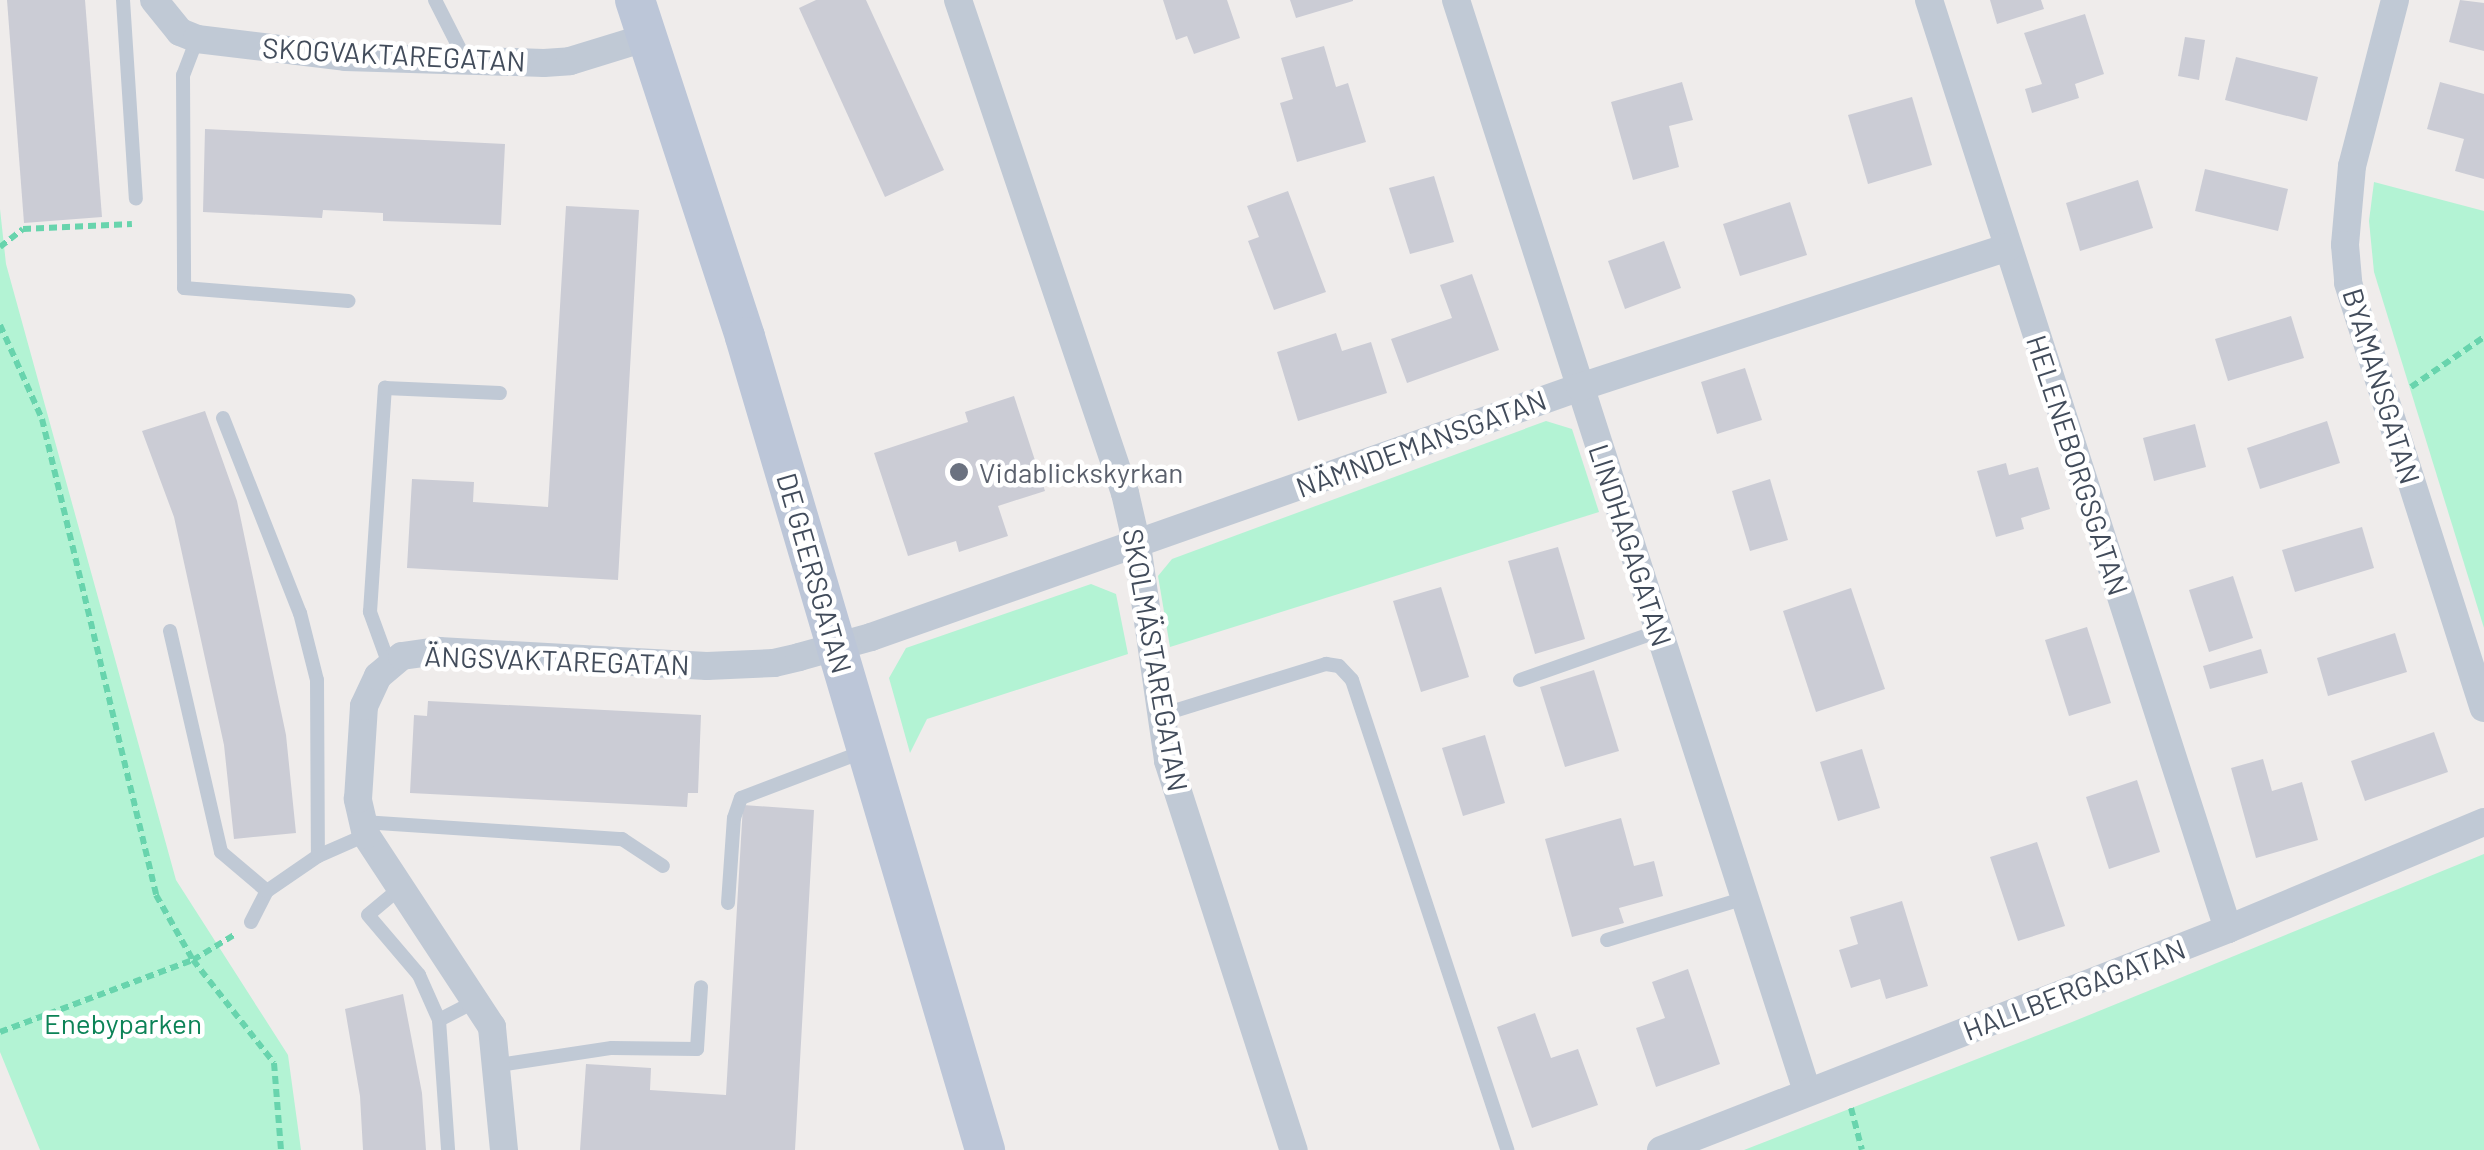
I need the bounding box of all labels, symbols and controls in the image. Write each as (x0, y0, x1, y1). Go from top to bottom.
street label: SKOGVAKTAREGATAN (262, 30, 526, 78)
street label: BYAMANSGATAN (2336, 284, 2428, 488)
street label: HELENEBORGSGATAN (2020, 331, 2136, 599)
street label: NÄMNDEMANSGATAN (1291, 382, 1551, 504)
street label: LINDHAGAGATAN (1582, 440, 1680, 650)
place label: Vidablickskyrkan (979, 455, 1183, 489)
marker: Vidablickskyrkan (948, 461, 970, 483)
street label: DE GEERSGATAN (770, 469, 860, 677)
street label: SKOLMÄSTAREGATAN (1116, 526, 1196, 794)
street label: ÄNGSVAKTAREGATAN (424, 639, 690, 681)
street label: HALLBERGAGATAN (1958, 931, 2190, 1047)
park label: Enebyparken (44, 1006, 202, 1040)

